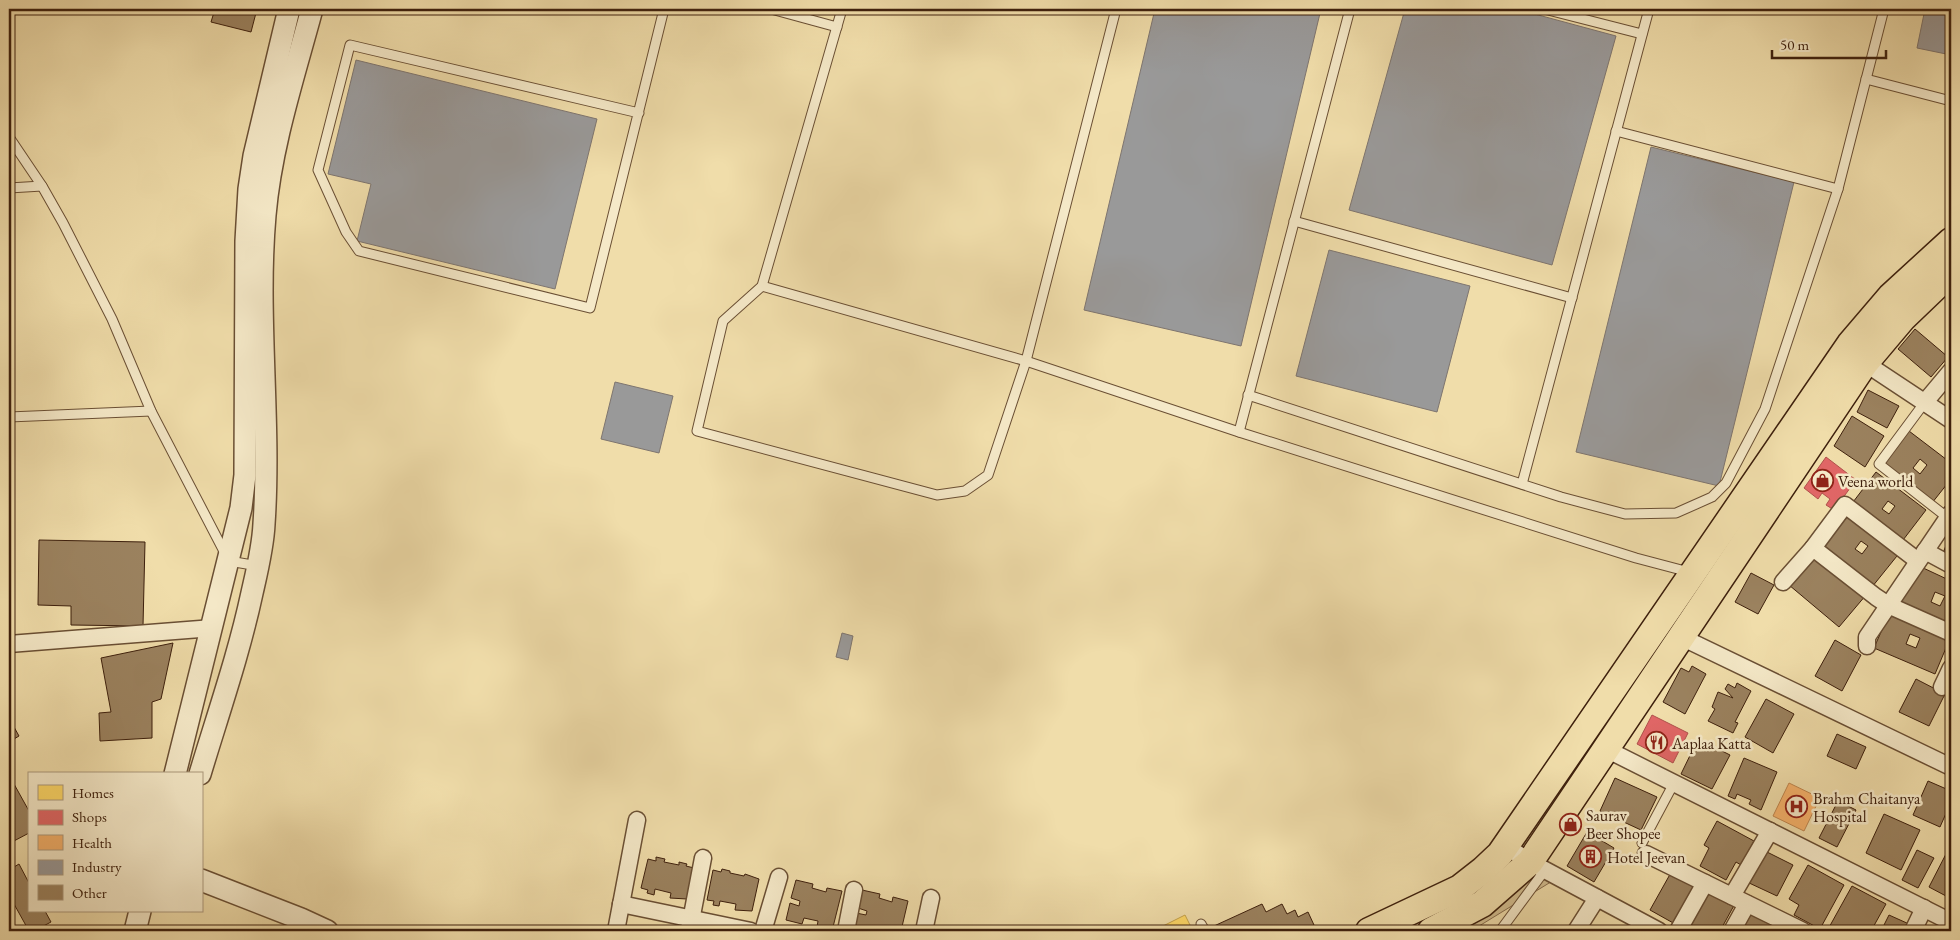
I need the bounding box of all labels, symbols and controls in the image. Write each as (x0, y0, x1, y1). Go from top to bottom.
scale bar (1772, 28, 1886, 60)
text: 50 m (1780, 35, 1809, 54)
shop icon: Veena world (1810, 469, 1834, 493)
place label: Veena world (1838, 471, 1914, 492)
restaurant icon: Aaplaa Katta (1644, 731, 1668, 755)
place label: Aaplaa Katta (1671, 733, 1752, 754)
legend (28, 772, 202, 912)
text: Homes (72, 783, 114, 802)
place label: Brahm Chaitanya Hospital (1813, 788, 1921, 827)
hospital icon: Brahm Chaitanya Hospital (1785, 795, 1809, 819)
place label: Saurav Beer Shopee (1586, 805, 1660, 844)
text: Shops (72, 807, 107, 826)
shop icon: Saurav Beer Shopee (1558, 812, 1582, 836)
text: Health (72, 833, 112, 852)
building icon: Hotel Jeevan (1579, 845, 1603, 869)
place label: Hotel Jeevan (1607, 847, 1686, 868)
text: Industry (72, 857, 122, 876)
text: Other (72, 883, 107, 902)

